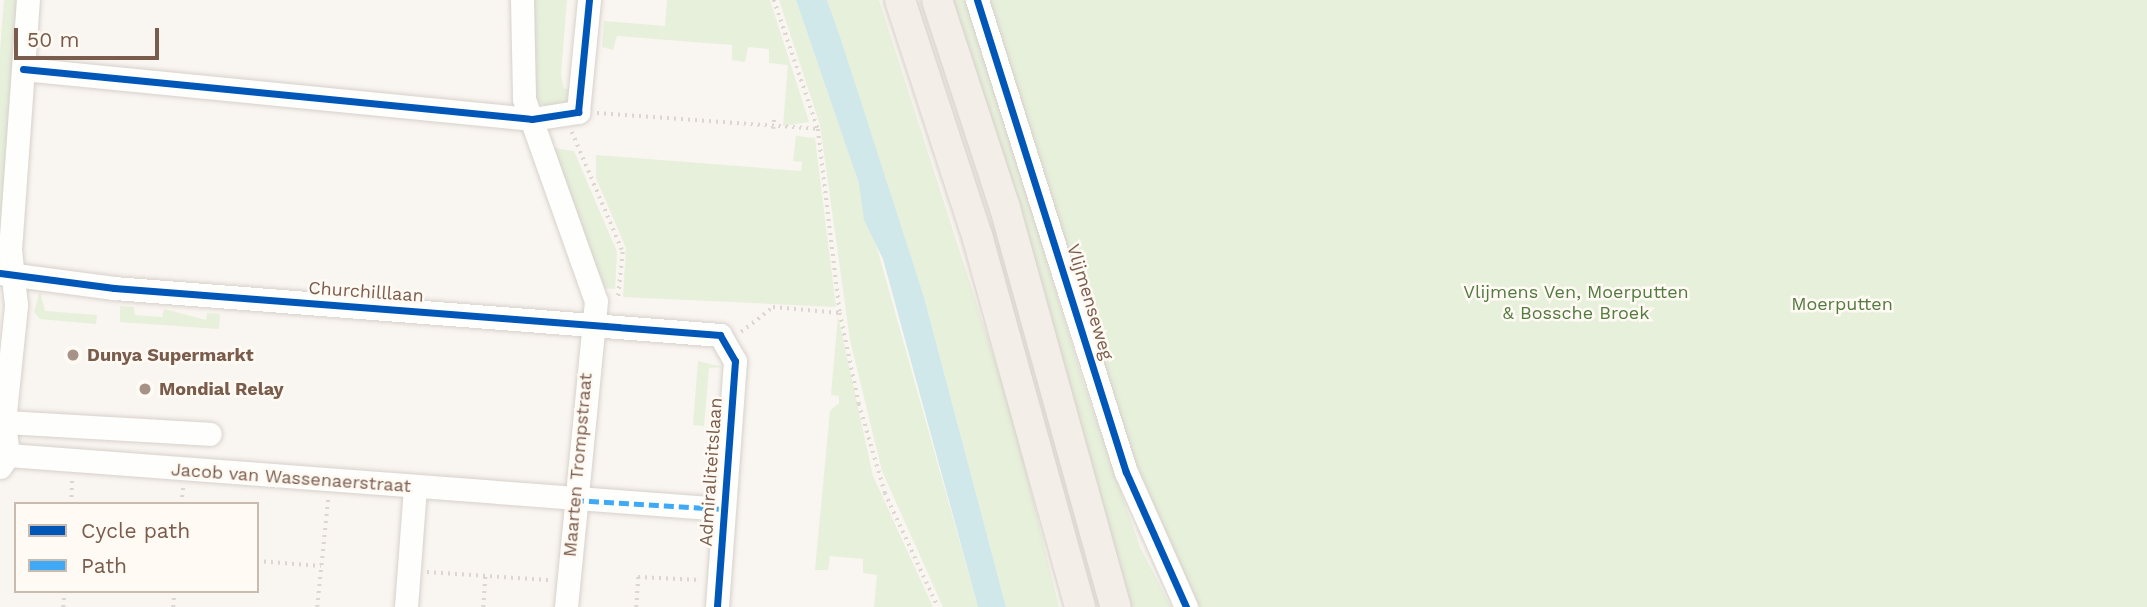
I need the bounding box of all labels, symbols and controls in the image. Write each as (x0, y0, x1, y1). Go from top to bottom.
scale bar (18, 14, 163, 58)
text: 50 m (27, 27, 79, 52)
street label: Vlijmenseweg (1062, 242, 1118, 362)
street label: Churchilllaan (308, 277, 424, 307)
park label: Vlijmens Ven, Moerputten & Bossche Broek (1463, 282, 1689, 324)
park label: Moerputten (1791, 293, 1893, 315)
place label: Dunya Supermarkt (87, 344, 254, 366)
marker: Dunya Supermarkt (65, 347, 81, 363)
street label: Maarten Trompstraat (559, 372, 597, 558)
place label: Mondial Relay (159, 378, 284, 400)
marker: Mondial Relay (137, 381, 153, 397)
street label: Admiraliteitslaan (695, 397, 727, 547)
street label: Jacob van Wassenaerstraat (170, 459, 412, 497)
legend (14, 502, 259, 593)
text: Cycle path (81, 518, 190, 543)
text: Path (81, 553, 127, 578)

